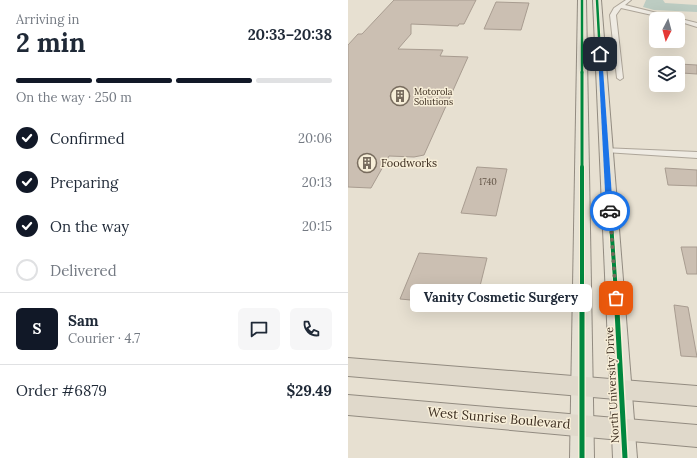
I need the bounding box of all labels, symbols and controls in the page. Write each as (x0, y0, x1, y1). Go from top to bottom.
text: Arriving in (16, 11, 79, 28)
north arrow (649, 12, 685, 48)
map controls (649, 12, 685, 92)
text: 20:33–20:38 (248, 25, 332, 44)
text: 2 min (16, 26, 86, 59)
pin (583, 37, 617, 71)
icon: home (589, 43, 611, 65)
button: layers (649, 56, 685, 92)
building icon: Motorola Solutions (389, 85, 411, 107)
place label: Motorola Solutions (414, 86, 453, 107)
text: On the way · 250 m (16, 89, 132, 106)
icon: check (16, 127, 38, 149)
text: Confirmed (50, 129, 125, 148)
text: 20:06 (298, 130, 332, 147)
building icon: Foodworks (356, 152, 378, 174)
place label: Foodworks (381, 156, 437, 170)
icon: check (16, 171, 38, 193)
text: Preparing (50, 173, 118, 192)
text: 20:13 (302, 174, 332, 191)
house number: 1740 (479, 176, 497, 187)
courier (590, 191, 630, 231)
icon: car (599, 200, 621, 222)
icon: check (16, 215, 38, 237)
text: On the way (50, 217, 129, 236)
text: 20:15 (302, 218, 332, 235)
text: Delivered (50, 261, 117, 280)
pin (599, 281, 633, 315)
callout: Vanity Cosmetic Surgery (410, 284, 592, 312)
icon: bag (605, 287, 627, 309)
text: Vanity Cosmetic Surgery (424, 289, 578, 306)
button: chat (238, 308, 280, 350)
button: phone (290, 308, 332, 350)
text: Sam (68, 311, 99, 330)
text: S (33, 319, 41, 338)
street label: North University Drive (602, 326, 622, 443)
text: Courier · 4.7 (68, 330, 140, 347)
text: Order #6879 (16, 381, 107, 400)
text: $29.49 (286, 381, 332, 400)
street label: West Sunrise Boulevard (427, 403, 571, 433)

